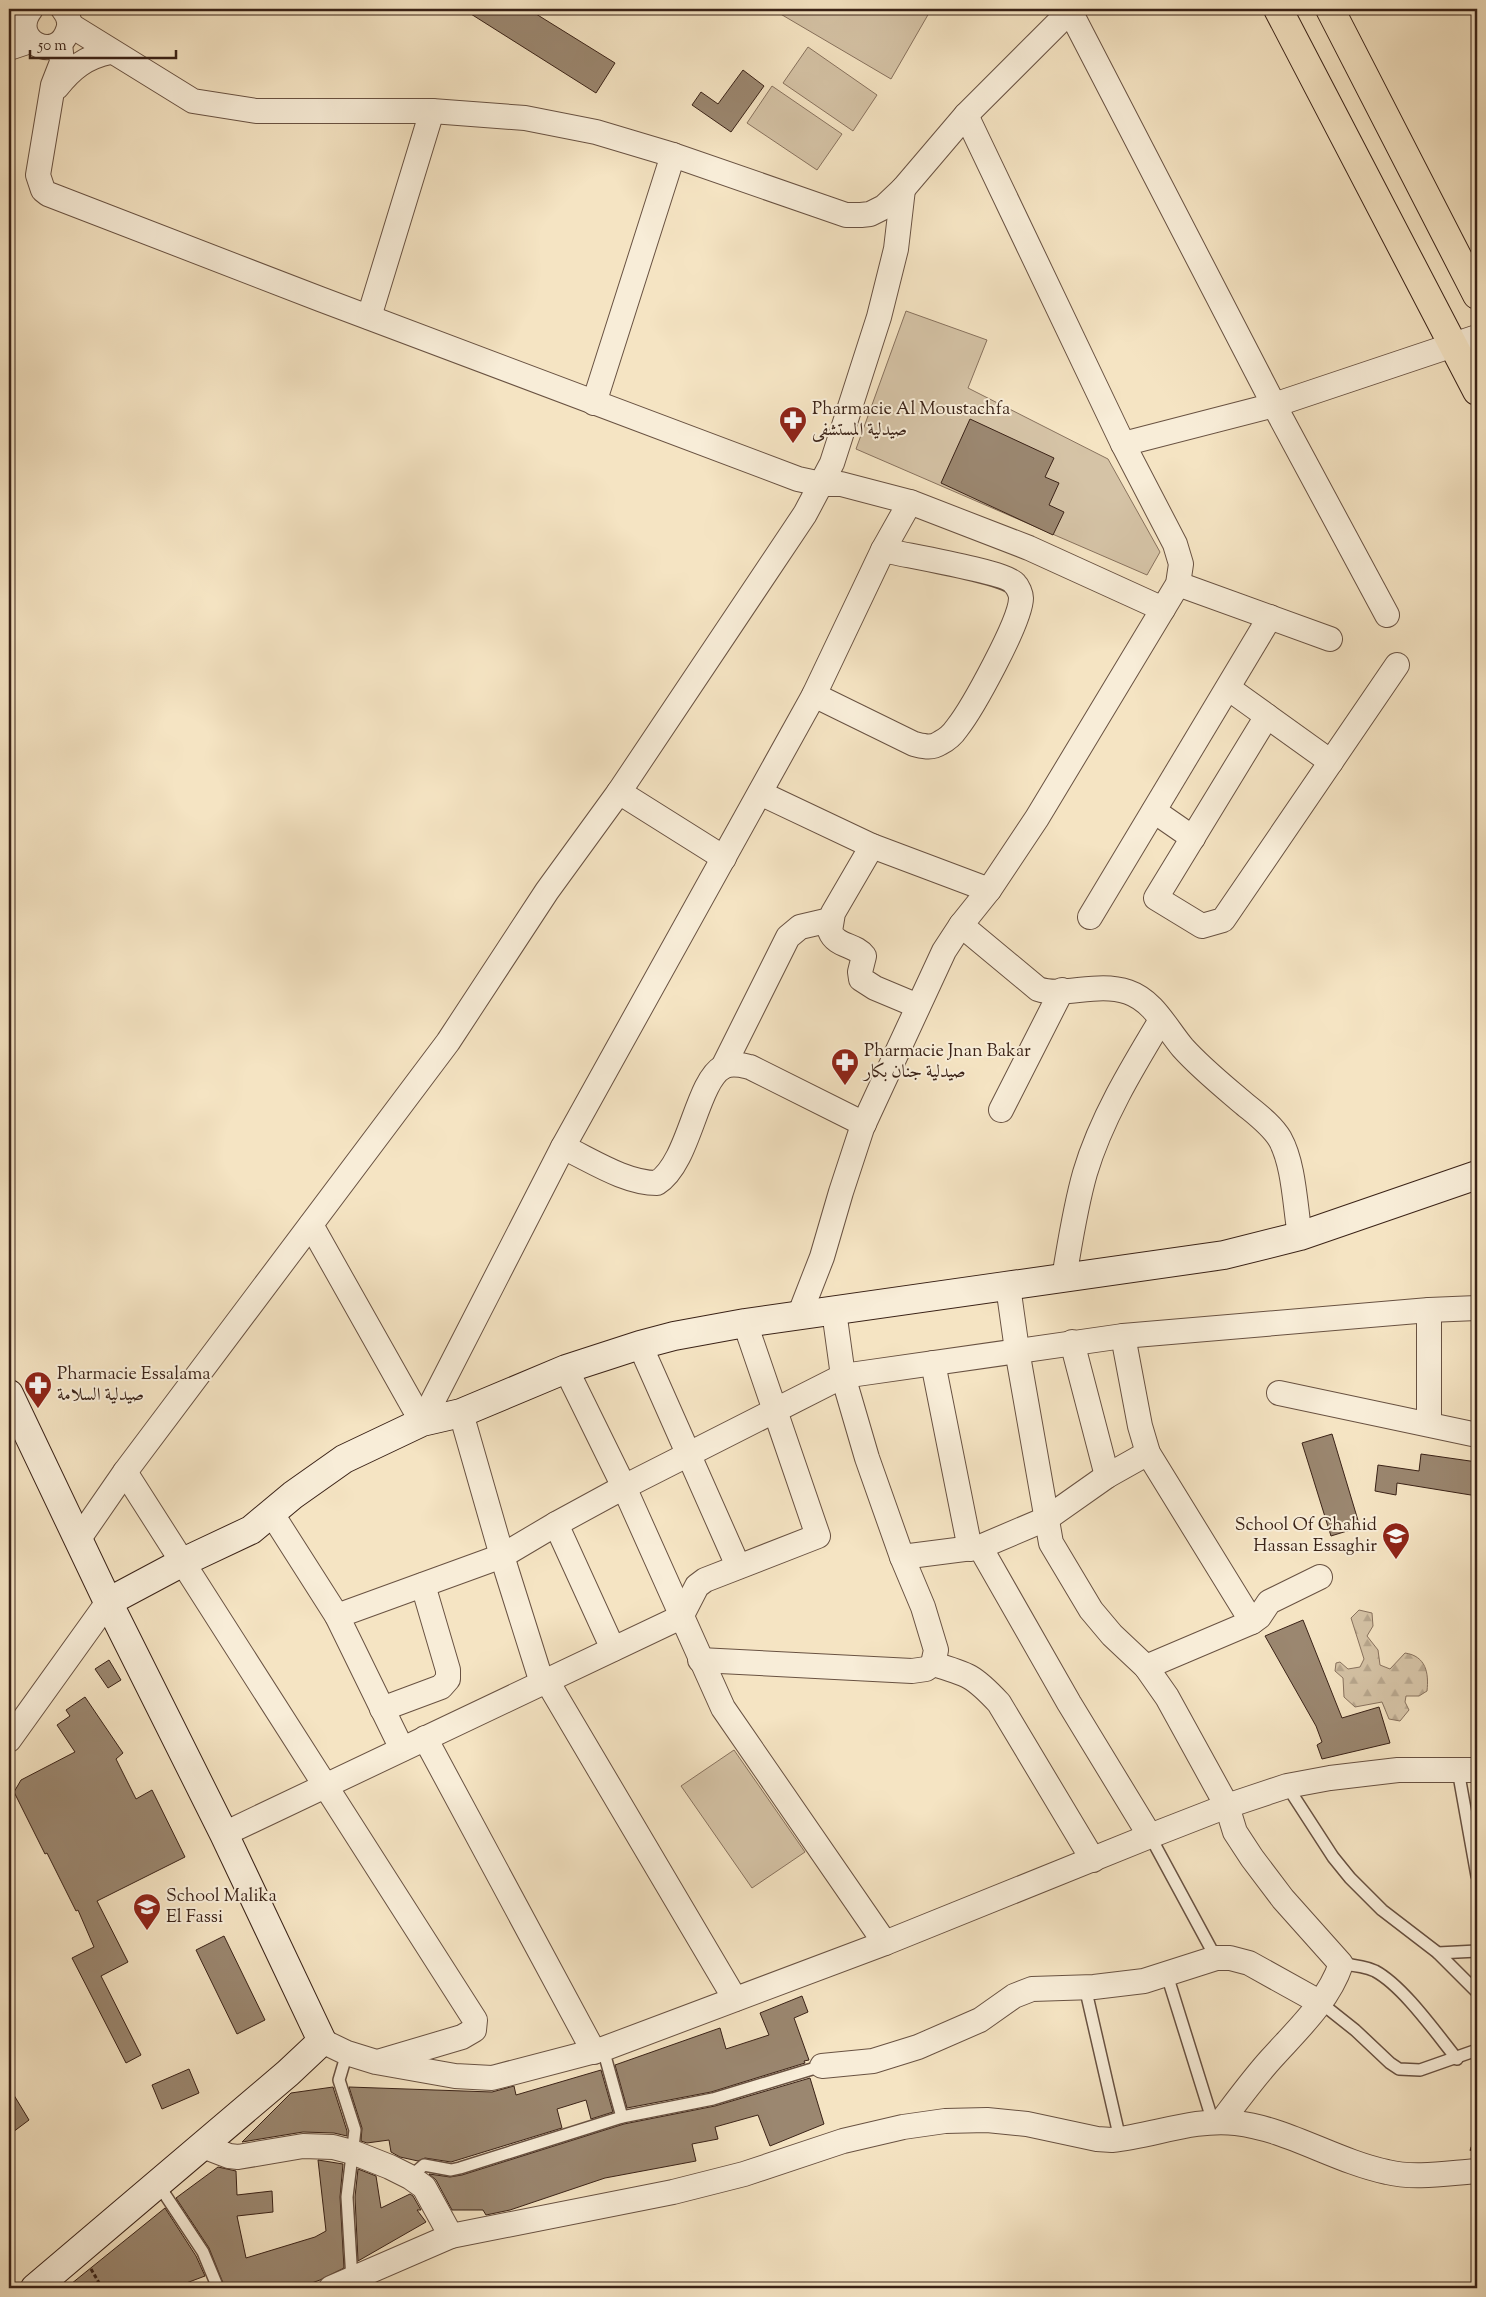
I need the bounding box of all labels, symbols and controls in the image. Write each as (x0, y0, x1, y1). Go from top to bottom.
scale bar (30, 28, 176, 60)
text: 50 m (37, 36, 67, 57)
place label: Pharmacie Al Moustachfa صيدلية المستشفى (812, 397, 1010, 444)
pharmacy icon: Pharmacie Al Moustachfa صيدلية المستشفى (778, 405, 808, 444)
place label: Pharmacie Jnan Bakar صيدلية جنان بكار (862, 1039, 1031, 1086)
pharmacy icon: Pharmacie Jnan Bakar صيدلية جنان بكار (830, 1047, 860, 1086)
place label: Pharmacie Essalama صيدلية السلامة (57, 1362, 211, 1409)
pharmacy icon: Pharmacie Essalama صيدلية السلامة (23, 1370, 53, 1409)
place label: School Of Chahid Hassan Essaghir (1235, 1513, 1377, 1560)
school or university icon: School Of Chahid Hassan Essaghir (1381, 1521, 1411, 1560)
place label: School Malika El Fassi (166, 1884, 277, 1931)
school or university icon: School Malika El Fassi (132, 1892, 162, 1931)

